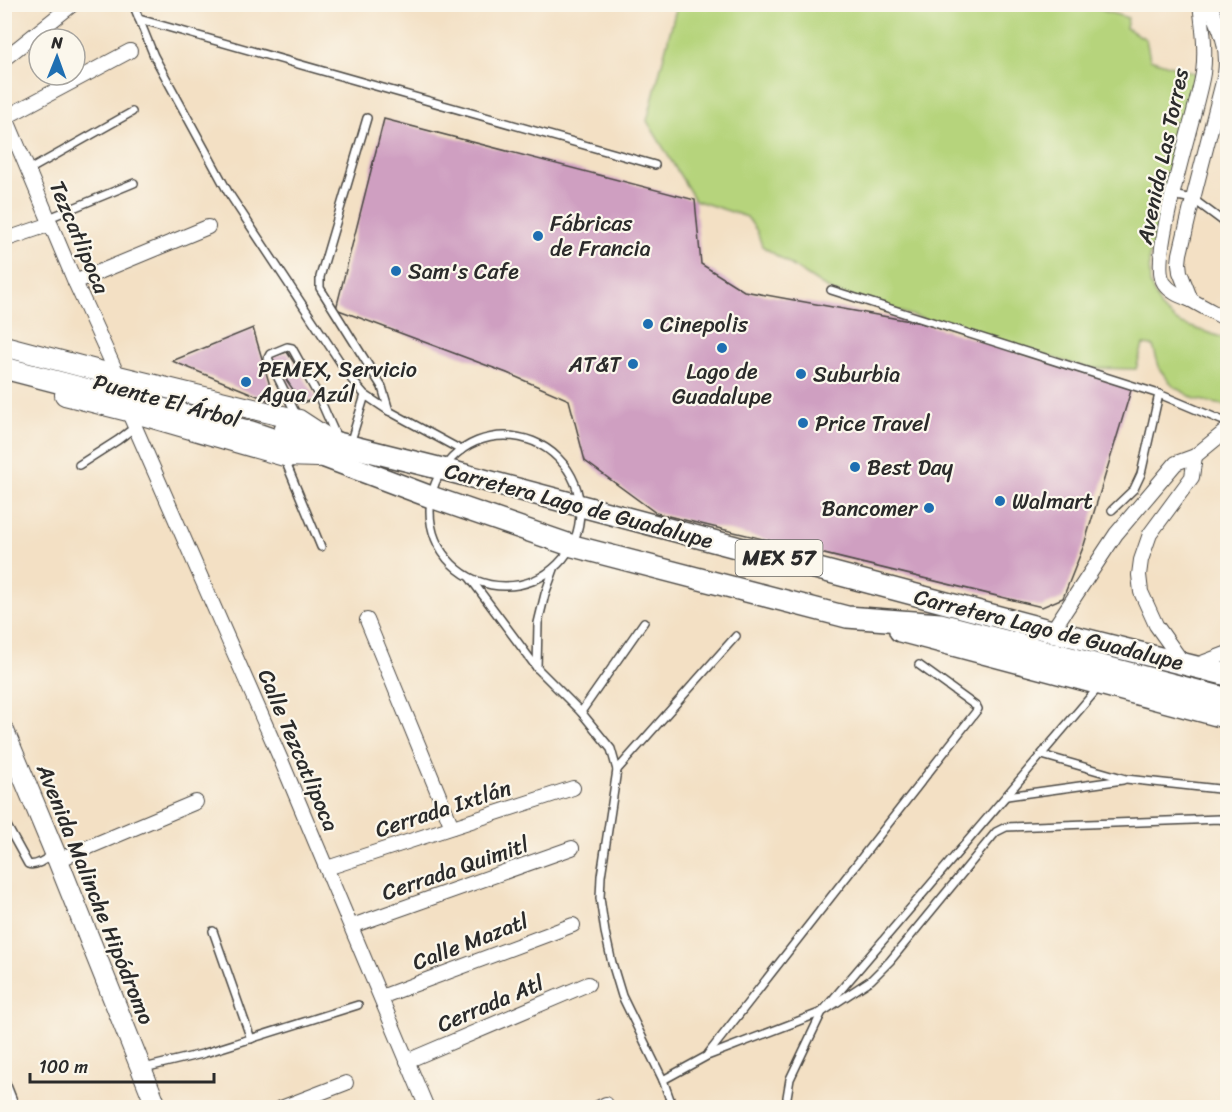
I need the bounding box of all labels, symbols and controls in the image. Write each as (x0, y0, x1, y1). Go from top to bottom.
north arrow (27, 27, 87, 87)
text: N (50, 28, 64, 57)
street label: Avenida Las Torres (1125, 64, 1200, 249)
street label: Tezcatlipoca (38, 174, 121, 301)
place label: Fábricas de Francia (550, 204, 651, 268)
marker: Fábricas de Francia (531, 229, 545, 243)
place label: Sam's Cafe (408, 252, 519, 291)
marker: Sam's Cafe (389, 264, 403, 278)
place label: Cinepolis (660, 305, 749, 344)
marker: Cinepolis (641, 317, 655, 331)
marker: Lago de Guadalupe (715, 341, 729, 355)
place label: AT&T (568, 345, 622, 384)
place label: PEMEX, Servicio Agua Azúl (257, 350, 417, 414)
place label: Lago de Guadalupe (672, 352, 772, 416)
place label: Suburbia (813, 355, 900, 394)
marker: AT&T (626, 357, 640, 371)
street label: Puente El Árbol (89, 362, 246, 439)
marker: Suburbia (794, 367, 808, 381)
marker: PEMEX, Servicio Agua Azúl (239, 375, 253, 389)
place label: Price Travel (815, 404, 930, 443)
marker: Price Travel (796, 416, 810, 430)
place label: Best Day (867, 448, 954, 487)
street label: Carretera Lago de Guadalupe (440, 451, 718, 560)
marker: Best Day (848, 460, 862, 474)
place label: Walmart (1012, 482, 1093, 521)
place label: Bancomer (822, 489, 919, 528)
marker: Walmart (993, 494, 1007, 508)
marker: Bancomer (922, 501, 936, 515)
road number: MEX 57 (736, 540, 822, 576)
street label: Carretera Lago de Guadalupe (910, 577, 1188, 682)
street label: Calle Tezcatlipoca (247, 663, 350, 838)
street label: Avenida Malinche Hipódromo (25, 757, 166, 1031)
street label: Cerrada Ixtlán (370, 768, 516, 849)
street label: Cerrada Quimitl (376, 825, 535, 912)
street label: Calle Mazatl (406, 901, 535, 981)
street label: Cerrada Atl (431, 963, 550, 1043)
scale bar (30, 1046, 214, 1084)
text: 100 m (39, 1051, 88, 1083)

